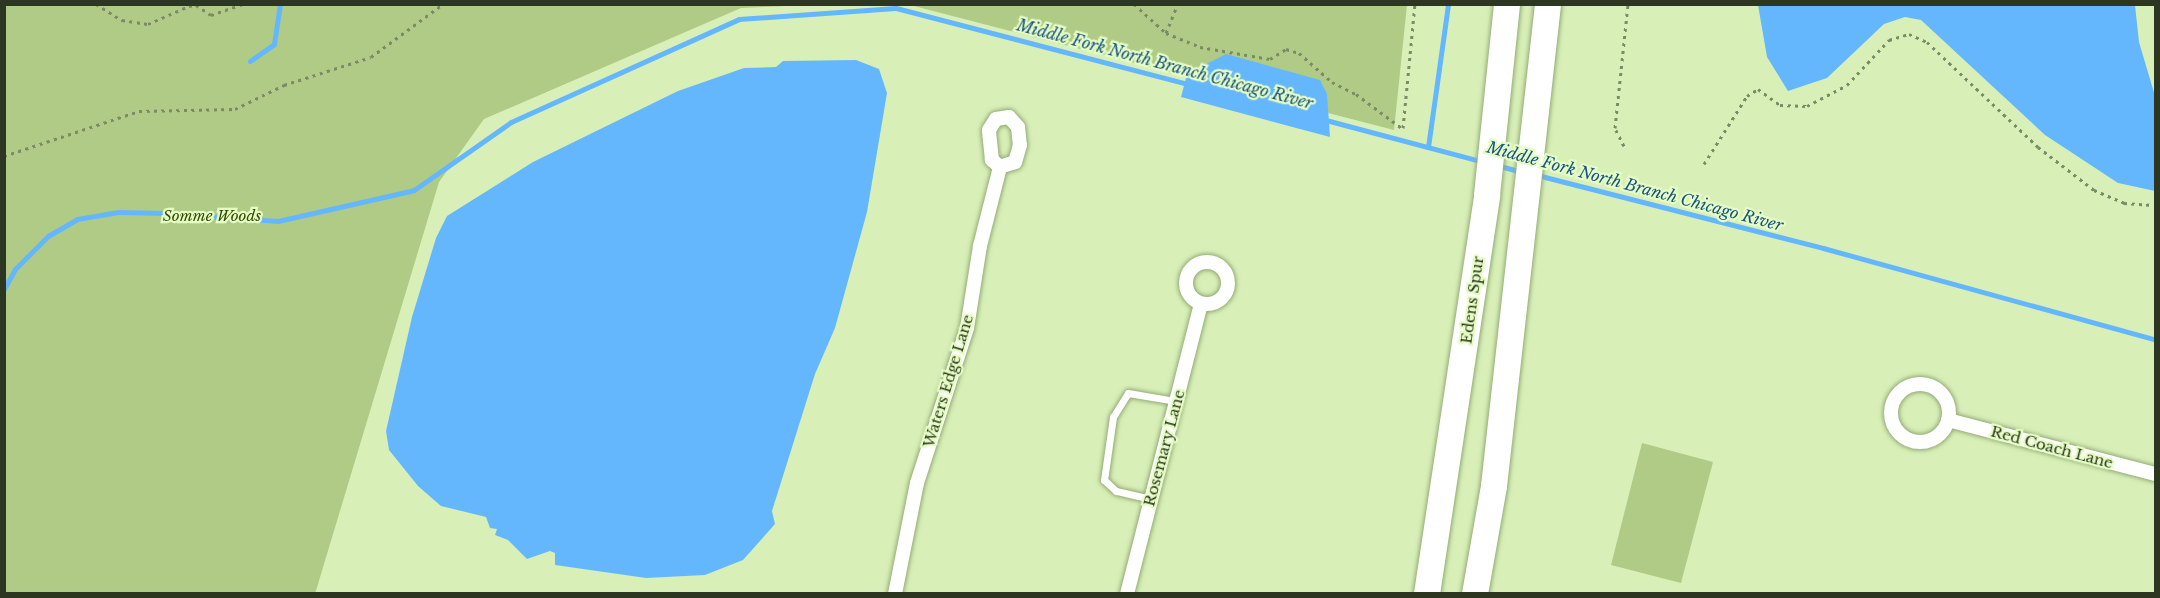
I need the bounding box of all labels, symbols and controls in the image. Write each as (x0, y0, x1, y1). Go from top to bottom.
water label: Middle Fork North Branch Chicago River (1014, 15, 1316, 113)
water label: Middle Fork North Branch Chicago River (1484, 137, 1786, 235)
park label: Somme Woods (163, 207, 261, 225)
street label: Edens Spur (1457, 255, 1487, 345)
street label: Waters Edge Lane (919, 312, 977, 450)
street label: Rosemary Lane (1140, 387, 1188, 509)
street label: Red Coach Lane (1989, 422, 2115, 472)

